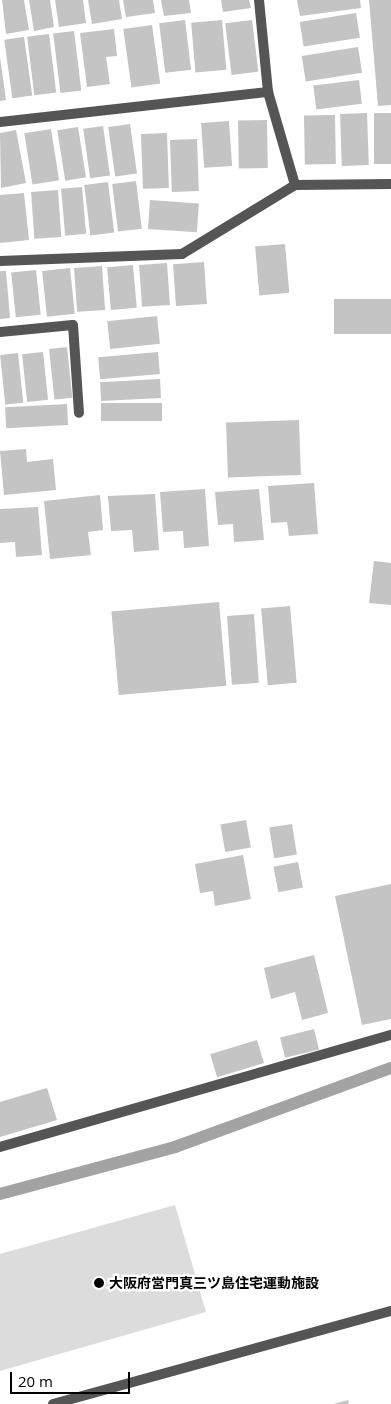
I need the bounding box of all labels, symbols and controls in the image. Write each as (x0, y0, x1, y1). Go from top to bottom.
place label: 大阪府営門真三ツ島住宅運動施設 (109, 1275, 319, 1291)
marker: 大阪府営門真三ツ島住宅運動施設 (93, 1277, 105, 1289)
scale bar (12, 1362, 132, 1394)
text: 20 m (18, 1371, 53, 1391)

